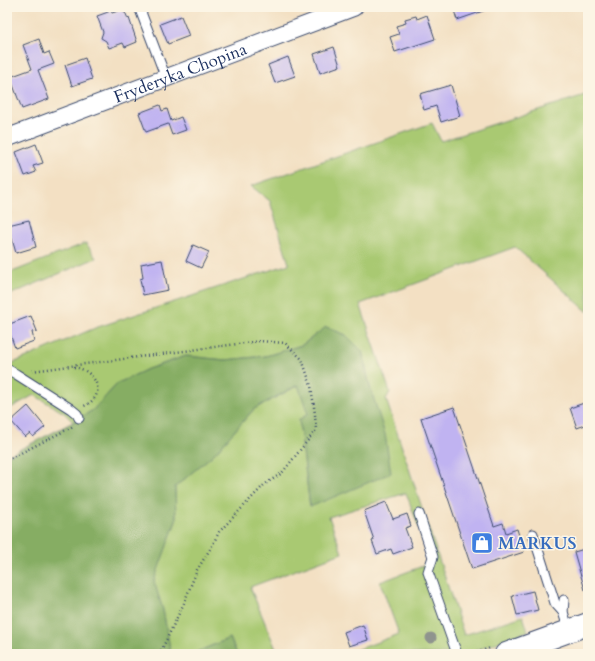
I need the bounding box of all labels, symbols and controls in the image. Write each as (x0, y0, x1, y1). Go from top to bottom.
street label: Fryderyka Chopina (111, 37, 251, 109)
shop icon: MARKUS (469, 530, 495, 556)
place label: MARKUS (498, 532, 577, 555)

